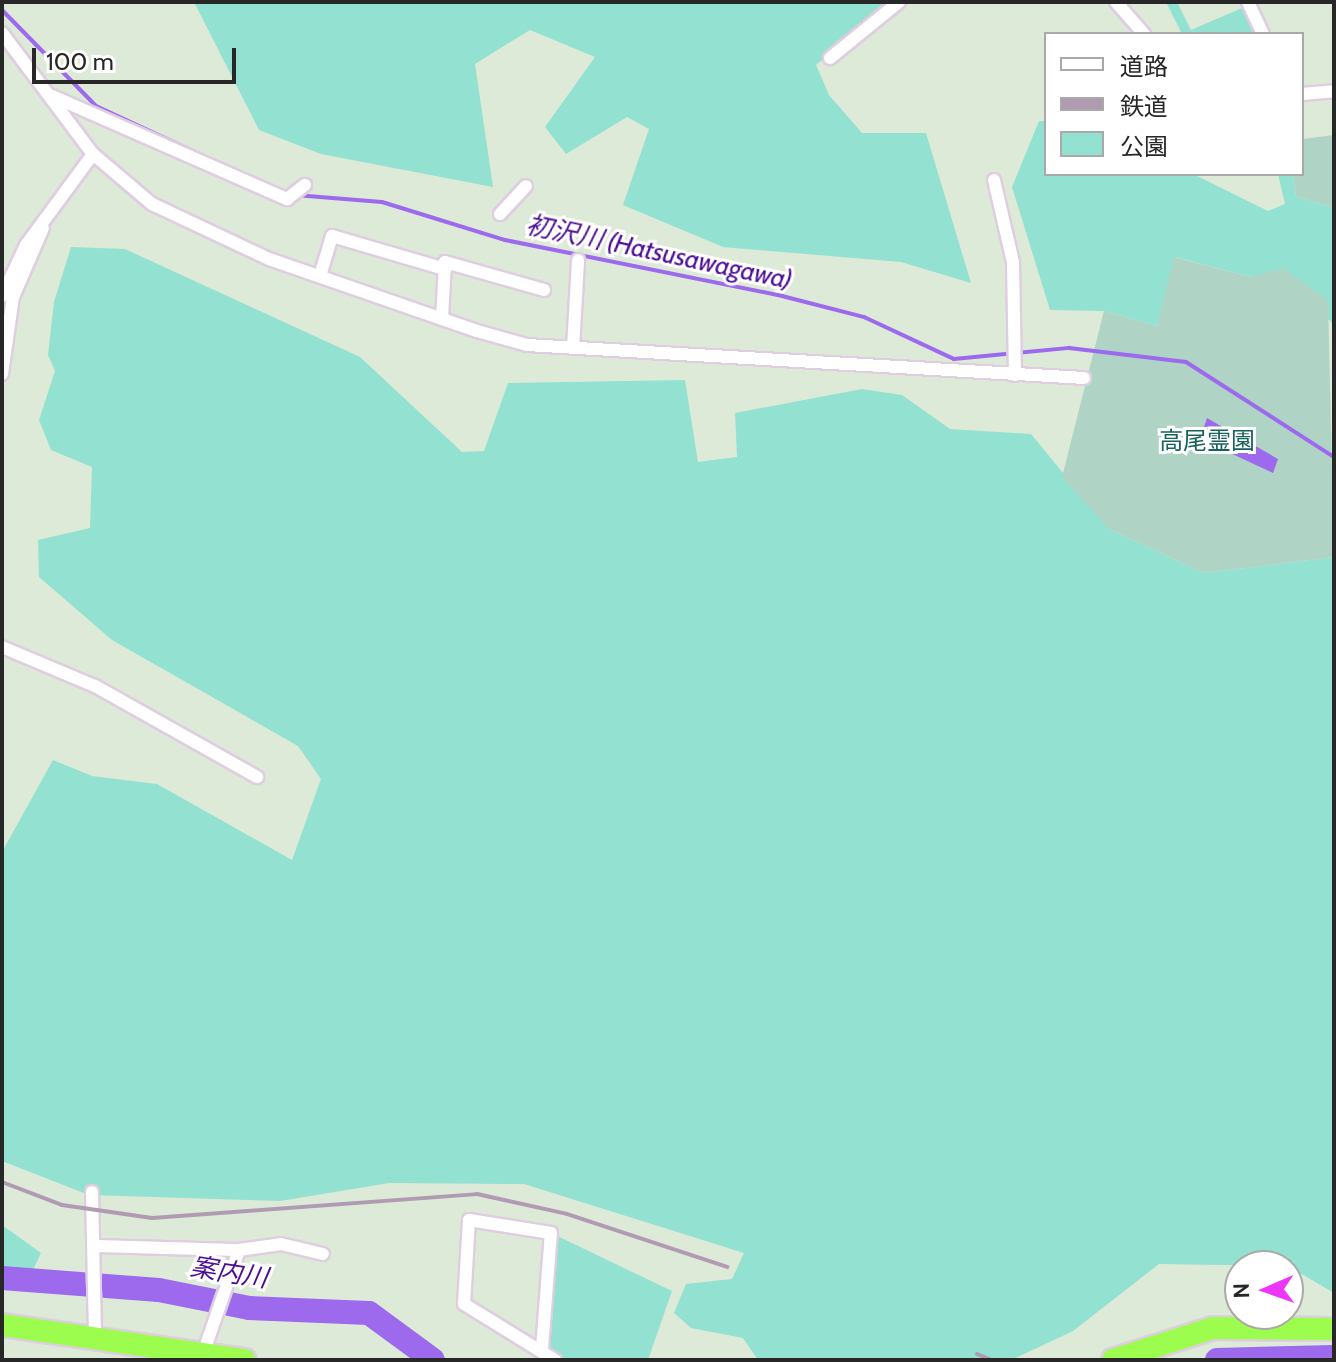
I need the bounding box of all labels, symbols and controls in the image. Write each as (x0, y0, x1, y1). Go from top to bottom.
scale bar (36, 32, 240, 82)
legend (1044, 32, 1304, 176)
text: 100 m (46, 47, 114, 76)
text: 道路 (1120, 52, 1168, 81)
text: 鉄道 (1120, 92, 1168, 121)
text: 公園 (1120, 132, 1168, 161)
water label: 初沢川 (Hatsusawagawa) (523, 210, 795, 296)
park label: 高尾霊園 (1159, 427, 1255, 455)
north arrow (1224, 1250, 1304, 1330)
water label: 案内川 (188, 1251, 270, 1295)
text: N (1228, 1283, 1255, 1299)

